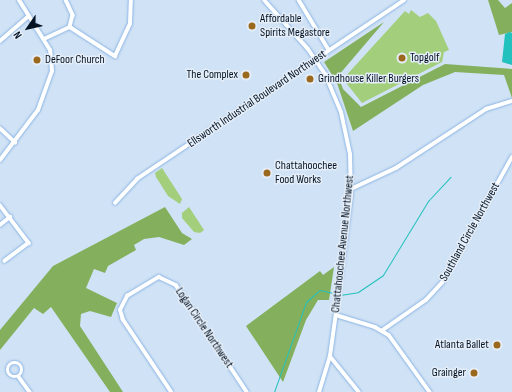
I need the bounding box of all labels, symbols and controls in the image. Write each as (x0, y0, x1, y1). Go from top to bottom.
north arrow (8, 8, 48, 48)
place label: Affordable Spirits Megastore (260, 12, 330, 40)
marker: Affordable Spirits Megastore (247, 21, 257, 31)
text: N (11, 29, 25, 41)
street label: Ellsworth Industrial Boulevard Northwest (185, 47, 329, 151)
place label: Topgolf (410, 51, 439, 65)
place label: DeFoor Church (45, 53, 105, 67)
marker: Topgolf (397, 53, 407, 63)
marker: DeFoor Church (32, 55, 42, 65)
place label: The Complex (187, 68, 238, 82)
marker: The Complex (241, 70, 251, 80)
place label: Grindhouse Killer Burgers (318, 72, 419, 86)
marker: Grindhouse Killer Burgers (305, 74, 315, 84)
place label: Chattahoochee Food Works (275, 159, 337, 187)
marker: Chattahoochee Food Works (262, 168, 272, 178)
street label: Chattahoochee Avenue Northwest (329, 175, 357, 313)
street label: Southland Circle Northwest (437, 180, 503, 284)
street label: Logan Circle Northwest (172, 285, 236, 371)
place label: Atlanta Ballet (435, 338, 489, 352)
marker: Atlanta Ballet (492, 340, 502, 350)
place label: Grainger (432, 366, 466, 380)
marker: Grainger (469, 368, 479, 378)

